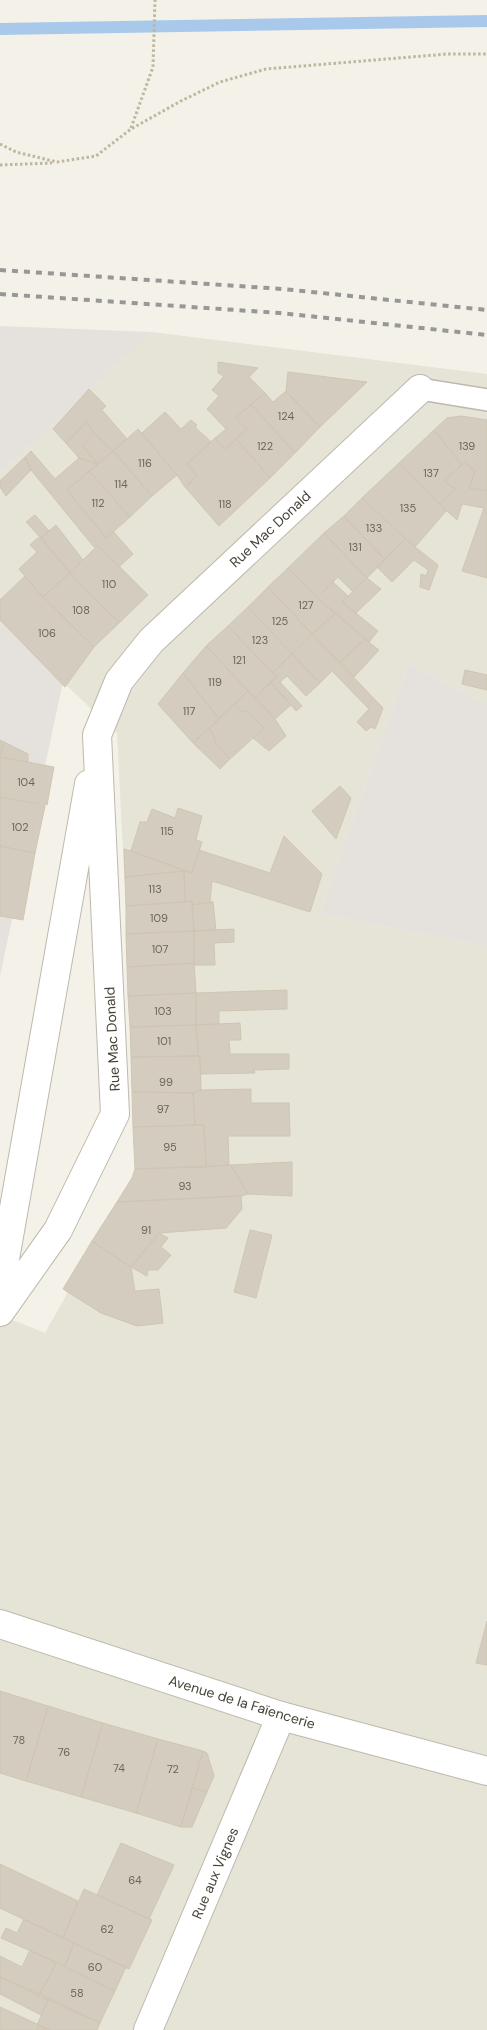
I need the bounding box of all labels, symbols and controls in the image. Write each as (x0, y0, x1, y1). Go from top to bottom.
house number: 124 (278, 409, 294, 423)
house number: 122 (257, 439, 273, 453)
house number: 139 (459, 439, 475, 453)
house number: 116 (138, 456, 152, 470)
house number: 137 (423, 466, 439, 480)
house number: 114 (114, 477, 128, 491)
street label: Rue Mac Donald (226, 487, 314, 571)
house number: 112 (91, 496, 105, 510)
house number: 118 (218, 497, 232, 511)
house number: 135 (400, 501, 417, 515)
house number: 133 (366, 521, 382, 535)
house number: 131 (348, 540, 362, 554)
house number: 110 (102, 577, 116, 591)
house number: 127 (298, 598, 314, 612)
house number: 108 (72, 603, 90, 617)
house number: 125 (272, 614, 289, 628)
house number: 106 (38, 626, 56, 640)
house number: 123 (252, 633, 268, 647)
house number: 121 (232, 653, 246, 667)
house number: 119 (208, 675, 222, 689)
house number: 117 (183, 704, 195, 718)
house number: 104 (17, 775, 35, 789)
house number: 102 (11, 820, 29, 834)
house number: 115 (160, 824, 174, 838)
house number: 113 (148, 882, 162, 896)
house number: 109 (150, 911, 168, 925)
house number: 107 (152, 942, 168, 956)
street label: Rue Mac Donald (100, 986, 124, 1092)
house number: 103 (154, 1004, 172, 1018)
house number: 101 (157, 1034, 171, 1048)
house number: 99 (159, 1075, 173, 1089)
house number: 97 (157, 1102, 169, 1116)
house number: 95 (163, 1140, 177, 1154)
house number: 93 (178, 1179, 192, 1193)
house number: 91 (141, 1223, 151, 1237)
street label: Avenue de la Faïencerie (166, 1671, 318, 1733)
house number: 78 (13, 1733, 25, 1747)
house number: 76 (58, 1745, 70, 1759)
house number: 74 (113, 1761, 125, 1775)
house number: 72 (167, 1762, 179, 1776)
street label: Rue aux Vignes (188, 1824, 242, 1922)
house number: 64 (128, 1873, 142, 1887)
house number: 62 (101, 1922, 113, 1936)
house number: 60 (88, 1960, 102, 1974)
house number: 58 (70, 1986, 84, 2000)

